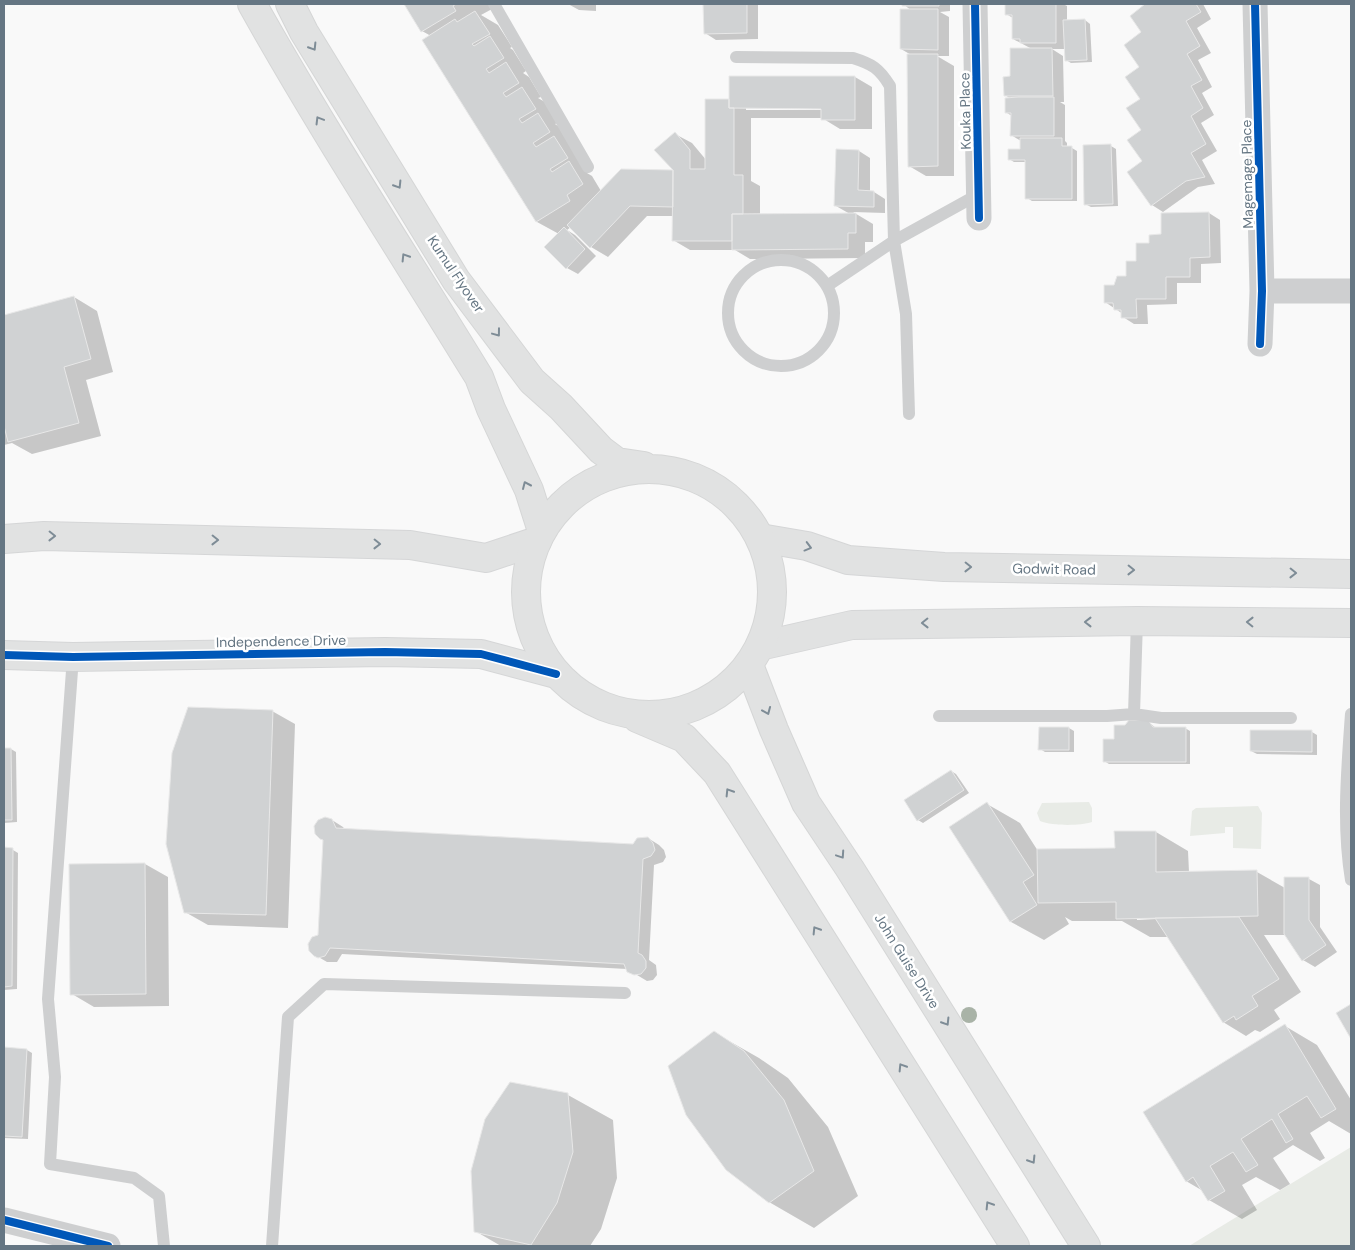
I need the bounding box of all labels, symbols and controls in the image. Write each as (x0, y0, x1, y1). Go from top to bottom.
one-way arrow (307, 41, 317, 50)
street label: Kouka Place (955, 72, 975, 150)
one-way arrow (315, 116, 325, 125)
street label: Magemage Place (1237, 119, 1257, 229)
one-way arrow (392, 180, 402, 189)
street label: Kumul Flyover (424, 232, 488, 316)
one-way arrow (401, 254, 411, 263)
one-way arrow (491, 327, 499, 336)
one-way arrow (522, 481, 533, 490)
one-way arrow (49, 531, 57, 542)
one-way arrow (212, 535, 219, 545)
one-way arrow (374, 539, 382, 549)
one-way arrow (804, 541, 813, 552)
street label: Godwit Road (1012, 559, 1096, 579)
one-way arrow (965, 562, 973, 573)
one-way arrow (1128, 565, 1135, 575)
one-way arrow (1290, 568, 1298, 578)
one-way arrow (1083, 617, 1091, 627)
one-way arrow (1246, 617, 1254, 627)
one-way arrow (921, 618, 928, 628)
street label: Independence Drive (216, 631, 346, 651)
one-way arrow (760, 706, 771, 715)
one-way arrow (726, 789, 736, 798)
one-way arrow (834, 850, 844, 859)
street label: John Guise Drive (870, 910, 944, 1012)
one-way arrow (812, 926, 822, 935)
one-way arrow (939, 1017, 949, 1026)
one-way arrow (899, 1064, 909, 1073)
one-way arrow (1026, 1154, 1035, 1163)
one-way arrow (986, 1201, 995, 1211)

